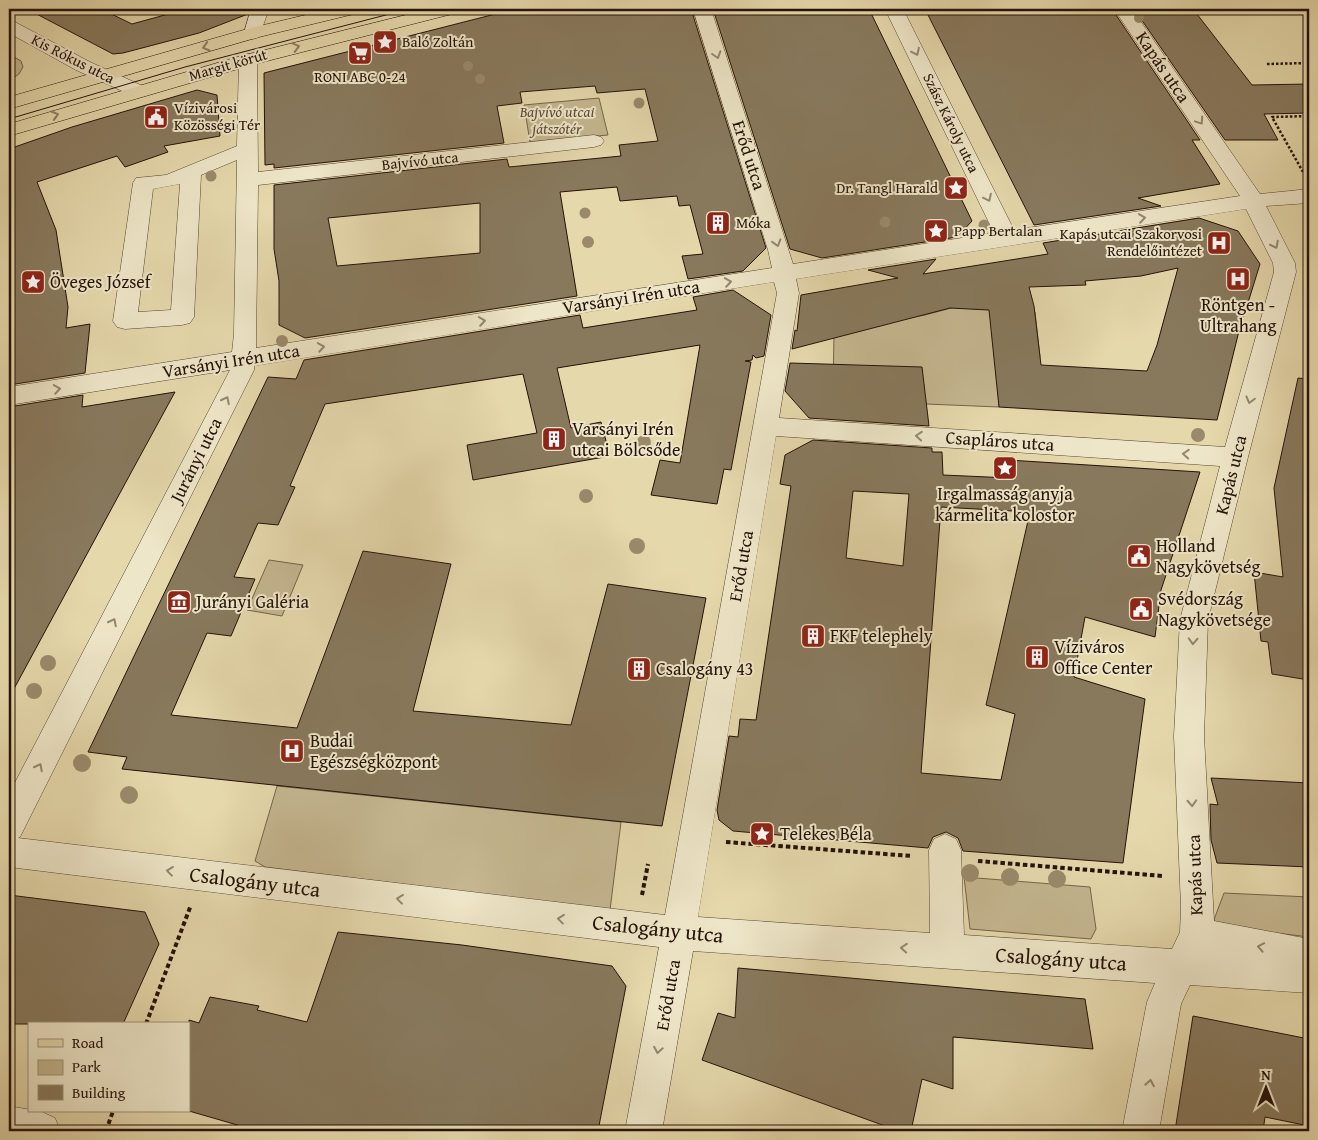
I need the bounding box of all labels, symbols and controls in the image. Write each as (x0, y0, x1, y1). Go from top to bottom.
street label: Kapás utca (1130, 26, 1198, 108)
street label: Kis Rókus utca (28, 29, 118, 89)
place icon: Baló Zoltán (372, 29, 398, 55)
place label: Baló Zoltán (402, 31, 474, 52)
supermarket icon: RONI ABC 0-24 (347, 40, 373, 66)
one-way arrow (202, 41, 210, 51)
one-way arrow (291, 42, 300, 53)
street label: Margit körút (186, 43, 270, 86)
one-way arrow (910, 47, 920, 56)
one-way arrow (711, 50, 721, 59)
place label: RONI ABC 0-24 (314, 66, 406, 87)
street label: Szász Károly utca (918, 69, 985, 176)
place label: Vízivárosi Közösségi Tér (174, 97, 260, 135)
park label: Bajvívó utcai játszótér (519, 101, 594, 139)
public building icon: Vízivárosi Közösségi Tér (143, 104, 169, 130)
one-way arrow (51, 111, 59, 121)
one-way arrow (1194, 115, 1203, 125)
street label: Erőd utca (726, 117, 774, 194)
street label: Bajvívó utca (381, 146, 459, 175)
place icon: Dr. Tangl Harald (943, 175, 969, 201)
place label: Dr. Tangl Harald (836, 177, 938, 198)
one-way arrow (982, 193, 992, 202)
building icon: Móka (705, 210, 731, 236)
place label: Móka (736, 212, 771, 233)
one-way arrow (1137, 213, 1146, 223)
place icon: Papp Bertalan (923, 218, 949, 244)
place label: Papp Bertalan (954, 220, 1043, 241)
place label: Kapás utcai Szakorvosi Rendelőintézet (1060, 223, 1203, 261)
hospital icon: Kapás utcai Szakorvosi Rendelőintézet (1206, 230, 1232, 256)
one-way arrow (772, 238, 782, 247)
one-way arrow (1269, 240, 1279, 249)
hospital icon: Röntgen - Ultrahang (1225, 266, 1251, 292)
place label: Öveges József (50, 268, 153, 295)
place icon: Öveges József (20, 269, 46, 295)
street label: Varsányi Irén utca (560, 272, 702, 321)
one-way arrow (725, 277, 733, 288)
place label: Röntgen - Ultrahang (1200, 291, 1276, 339)
one-way arrow (477, 317, 486, 327)
street label: Varsányi Irén utca (160, 336, 302, 385)
one-way arrow (317, 342, 325, 352)
one-way arrow (53, 384, 61, 394)
one-way arrow (220, 396, 230, 405)
one-way arrow (1246, 396, 1256, 404)
street label: Jurányi utca (162, 412, 229, 509)
place label: Varsányi Irén utcai Bölcsőde (572, 415, 680, 463)
street label: Csapláros utca (945, 423, 1056, 458)
building icon: Varsányi Irén utcai Bölcsőde (541, 426, 567, 452)
one-way arrow (915, 431, 923, 442)
street label: Kapás utca (1208, 432, 1254, 517)
one-way arrow (1182, 448, 1190, 459)
place icon: Irgalmasság anyja kármelita kolostor (992, 455, 1018, 481)
place label: Irgalmasság anyja kármelita kolostor (935, 480, 1075, 528)
street label: Erőd utca (721, 528, 760, 604)
place label: Holland Nagykövetség (1156, 532, 1260, 580)
public building icon: Holland Nagykövetség (1126, 543, 1152, 569)
place label: Svédország Nagykövetsége (1158, 585, 1271, 633)
place label: Jurányi Galéria (194, 588, 310, 615)
museum icon: Jurányi Galéria (166, 589, 192, 615)
public building icon: Svédország Nagykövetsége (1128, 596, 1154, 622)
one-way arrow (107, 619, 117, 628)
place label: FKF telephely (830, 622, 933, 649)
building icon: FKF telephely (800, 623, 826, 649)
place label: Víziváros Office Center (1054, 633, 1153, 681)
one-way arrow (1188, 637, 1199, 645)
building icon: Víziváros Office Center (1024, 644, 1050, 670)
place label: Csalogány 43 (656, 655, 754, 682)
building icon: Csalogány 43 (626, 656, 652, 682)
place label: Budai Egészségközpont (310, 727, 438, 775)
hospital icon: Budai Egészségközpont (279, 738, 305, 764)
one-way arrow (33, 763, 43, 772)
one-way arrow (1187, 799, 1198, 807)
place label: Telekes Béla (780, 820, 872, 847)
place icon: Telekes Béla (749, 821, 775, 847)
street label: Kapás utca (1180, 834, 1209, 916)
street label: Csalogány utca (188, 858, 322, 905)
one-way arrow (166, 866, 174, 877)
one-way arrow (396, 894, 404, 905)
street label: Csalogány utca (591, 906, 725, 951)
one-way arrow (557, 914, 565, 925)
street label: Csalogány utca (994, 938, 1128, 979)
one-way arrow (1257, 942, 1266, 953)
one-way arrow (900, 943, 908, 954)
street label: Erőd utca (648, 957, 687, 1033)
legend (28, 1022, 190, 1112)
text: Road (72, 1032, 103, 1053)
one-way arrow (653, 1046, 663, 1055)
text: Park (72, 1056, 101, 1077)
north arrow (1240, 1062, 1290, 1112)
text: N (1261, 1065, 1271, 1085)
one-way arrow (1144, 1079, 1154, 1088)
text: Building (72, 1082, 126, 1103)

